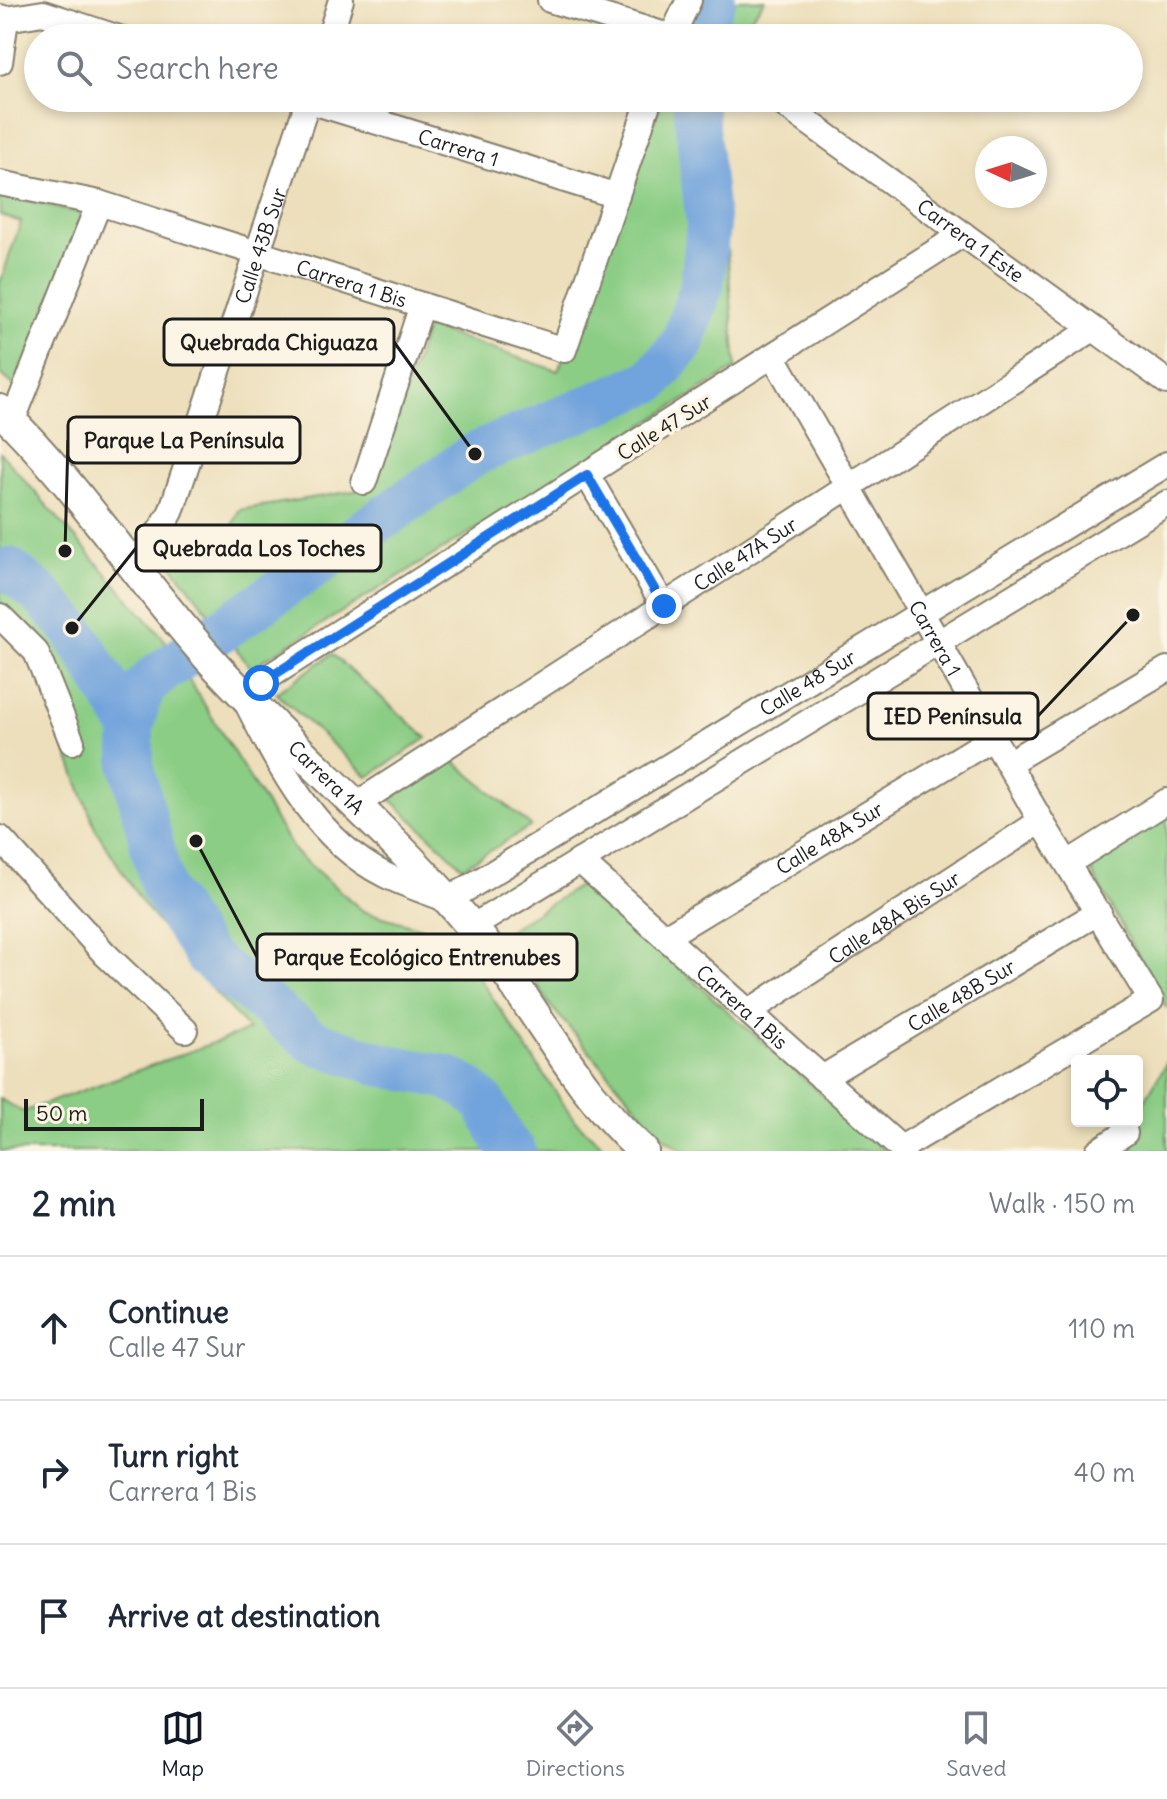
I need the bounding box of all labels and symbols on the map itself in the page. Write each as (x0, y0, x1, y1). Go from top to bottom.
street label: Carrera 1 (415, 123, 502, 171)
north arrow (975, 136, 1047, 208)
street label: Calle 43B Sur (229, 184, 291, 307)
street label: Carrera 1 Este (913, 193, 1029, 287)
street label: Carrera 1 Bis (293, 254, 410, 312)
callout: Quebrada Chiguaza (164, 319, 394, 365)
text: Quebrada Chiguaza (180, 328, 378, 356)
street label: Calle 47 Sur (613, 388, 715, 466)
callout: Parque La Península (68, 417, 300, 463)
text: Parque La Península (84, 426, 285, 454)
street label: Calle 47A Sur (688, 511, 801, 596)
callout: Quebrada Los Toches (136, 525, 381, 571)
text: Quebrada Los Toches (153, 534, 365, 562)
route end (646, 588, 682, 624)
street label: Carrera 1 (904, 596, 967, 680)
street label: Calle 48 Sur (755, 644, 860, 721)
route start (243, 665, 279, 701)
callout: IED Península (868, 693, 1038, 739)
text: IED Península (884, 702, 1023, 730)
street label: Carrera 1A (284, 735, 370, 819)
street label: Calle 48A Sur (771, 795, 887, 879)
street label: Calle 48A Bis Sur (823, 865, 964, 969)
callout: Parque Ecológico Entrenubes (257, 934, 577, 980)
text: Parque Ecológico Entrenubes (273, 943, 561, 971)
street label: Calle 48B Sur (903, 953, 1019, 1037)
street label: Carrera 1 Bis (691, 959, 793, 1054)
scale bar (24, 1095, 204, 1131)

